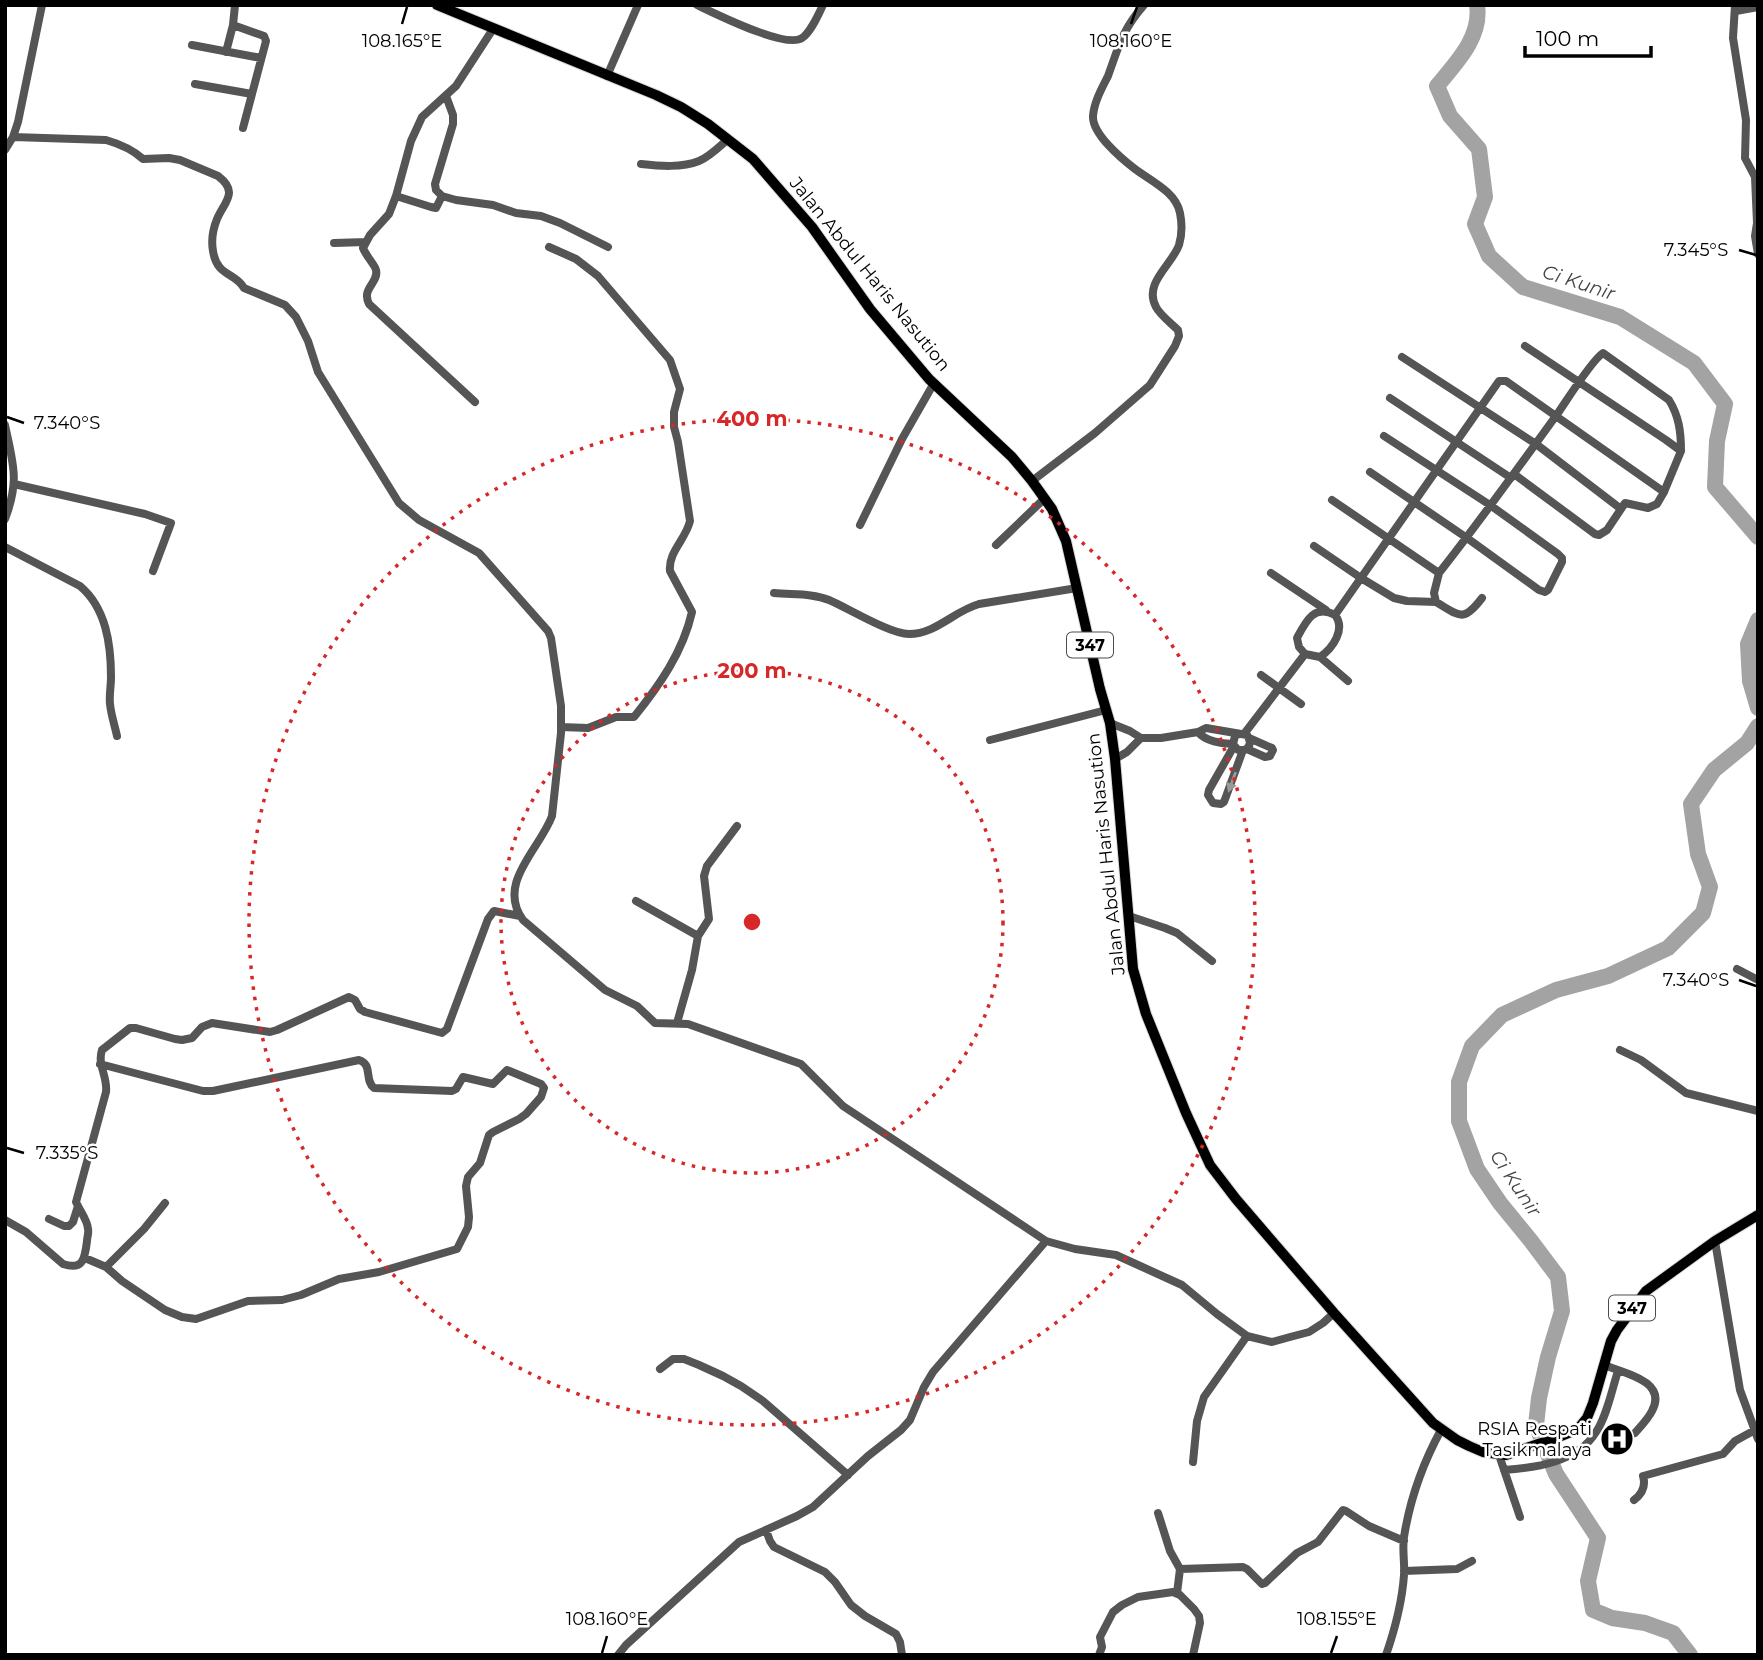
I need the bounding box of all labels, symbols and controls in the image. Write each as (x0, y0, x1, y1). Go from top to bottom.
scale bar (1525, 14, 1651, 58)
text: 100 m (1536, 26, 1599, 51)
text: 108.165°E (362, 30, 442, 52)
text: 108.160°E (1090, 30, 1172, 52)
street label: Jalan Abdul Haris Nasution (784, 172, 955, 375)
text: 7.345°S (1664, 239, 1728, 261)
water label: Ci Kunir (1540, 260, 1619, 305)
text: 400 m (717, 406, 787, 431)
text: 7.340°S (34, 412, 100, 434)
road number: 347 (1067, 632, 1113, 658)
text: 200 m (718, 658, 786, 683)
street label: Jalan Abdul Haris Nasution (1082, 732, 1130, 977)
one-way arrow (1226, 772, 1237, 793)
centre of rings (740, 910, 764, 934)
text: 7.340°S (1663, 969, 1729, 991)
text: 7.335°S (36, 1142, 98, 1164)
water label: Ci Kunir (1485, 1146, 1546, 1221)
road number: 347 (1609, 1296, 1655, 1320)
place label: RSIA Respati Tasikmalaya (1477, 1418, 1592, 1461)
hospital icon: RSIA Respati Tasikmalaya (1598, 1420, 1636, 1458)
text: 108.160°E (566, 1608, 648, 1630)
text: 108.155°E (1297, 1608, 1377, 1630)

